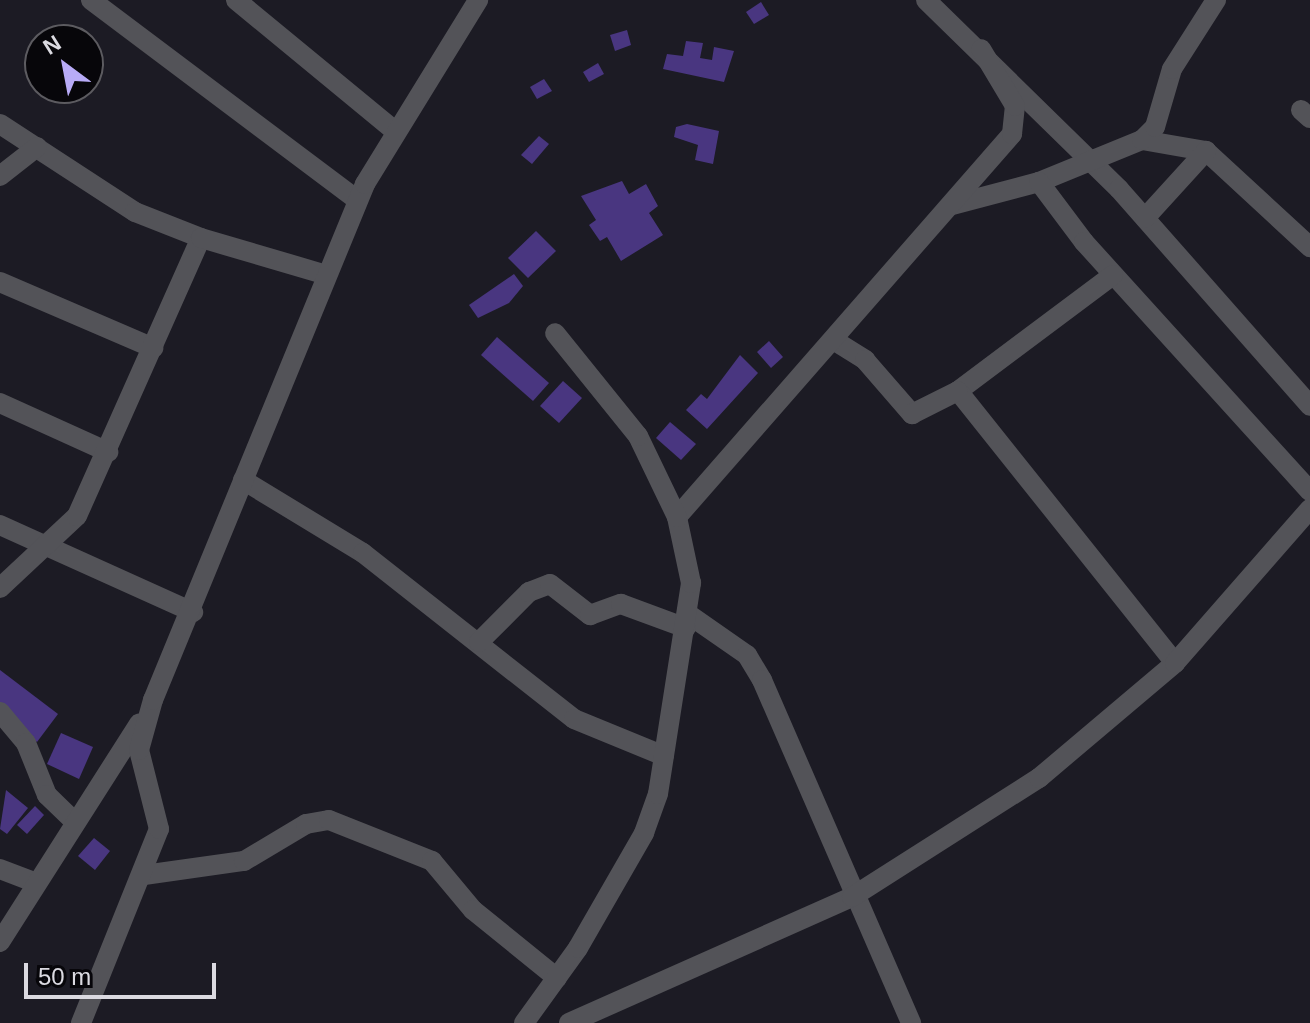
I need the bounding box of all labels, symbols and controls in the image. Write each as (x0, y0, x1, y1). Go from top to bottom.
north arrow (24, 24, 104, 104)
text: N (39, 30, 65, 60)
scale bar (28, 947, 220, 997)
text: 50 m (38, 963, 91, 990)

